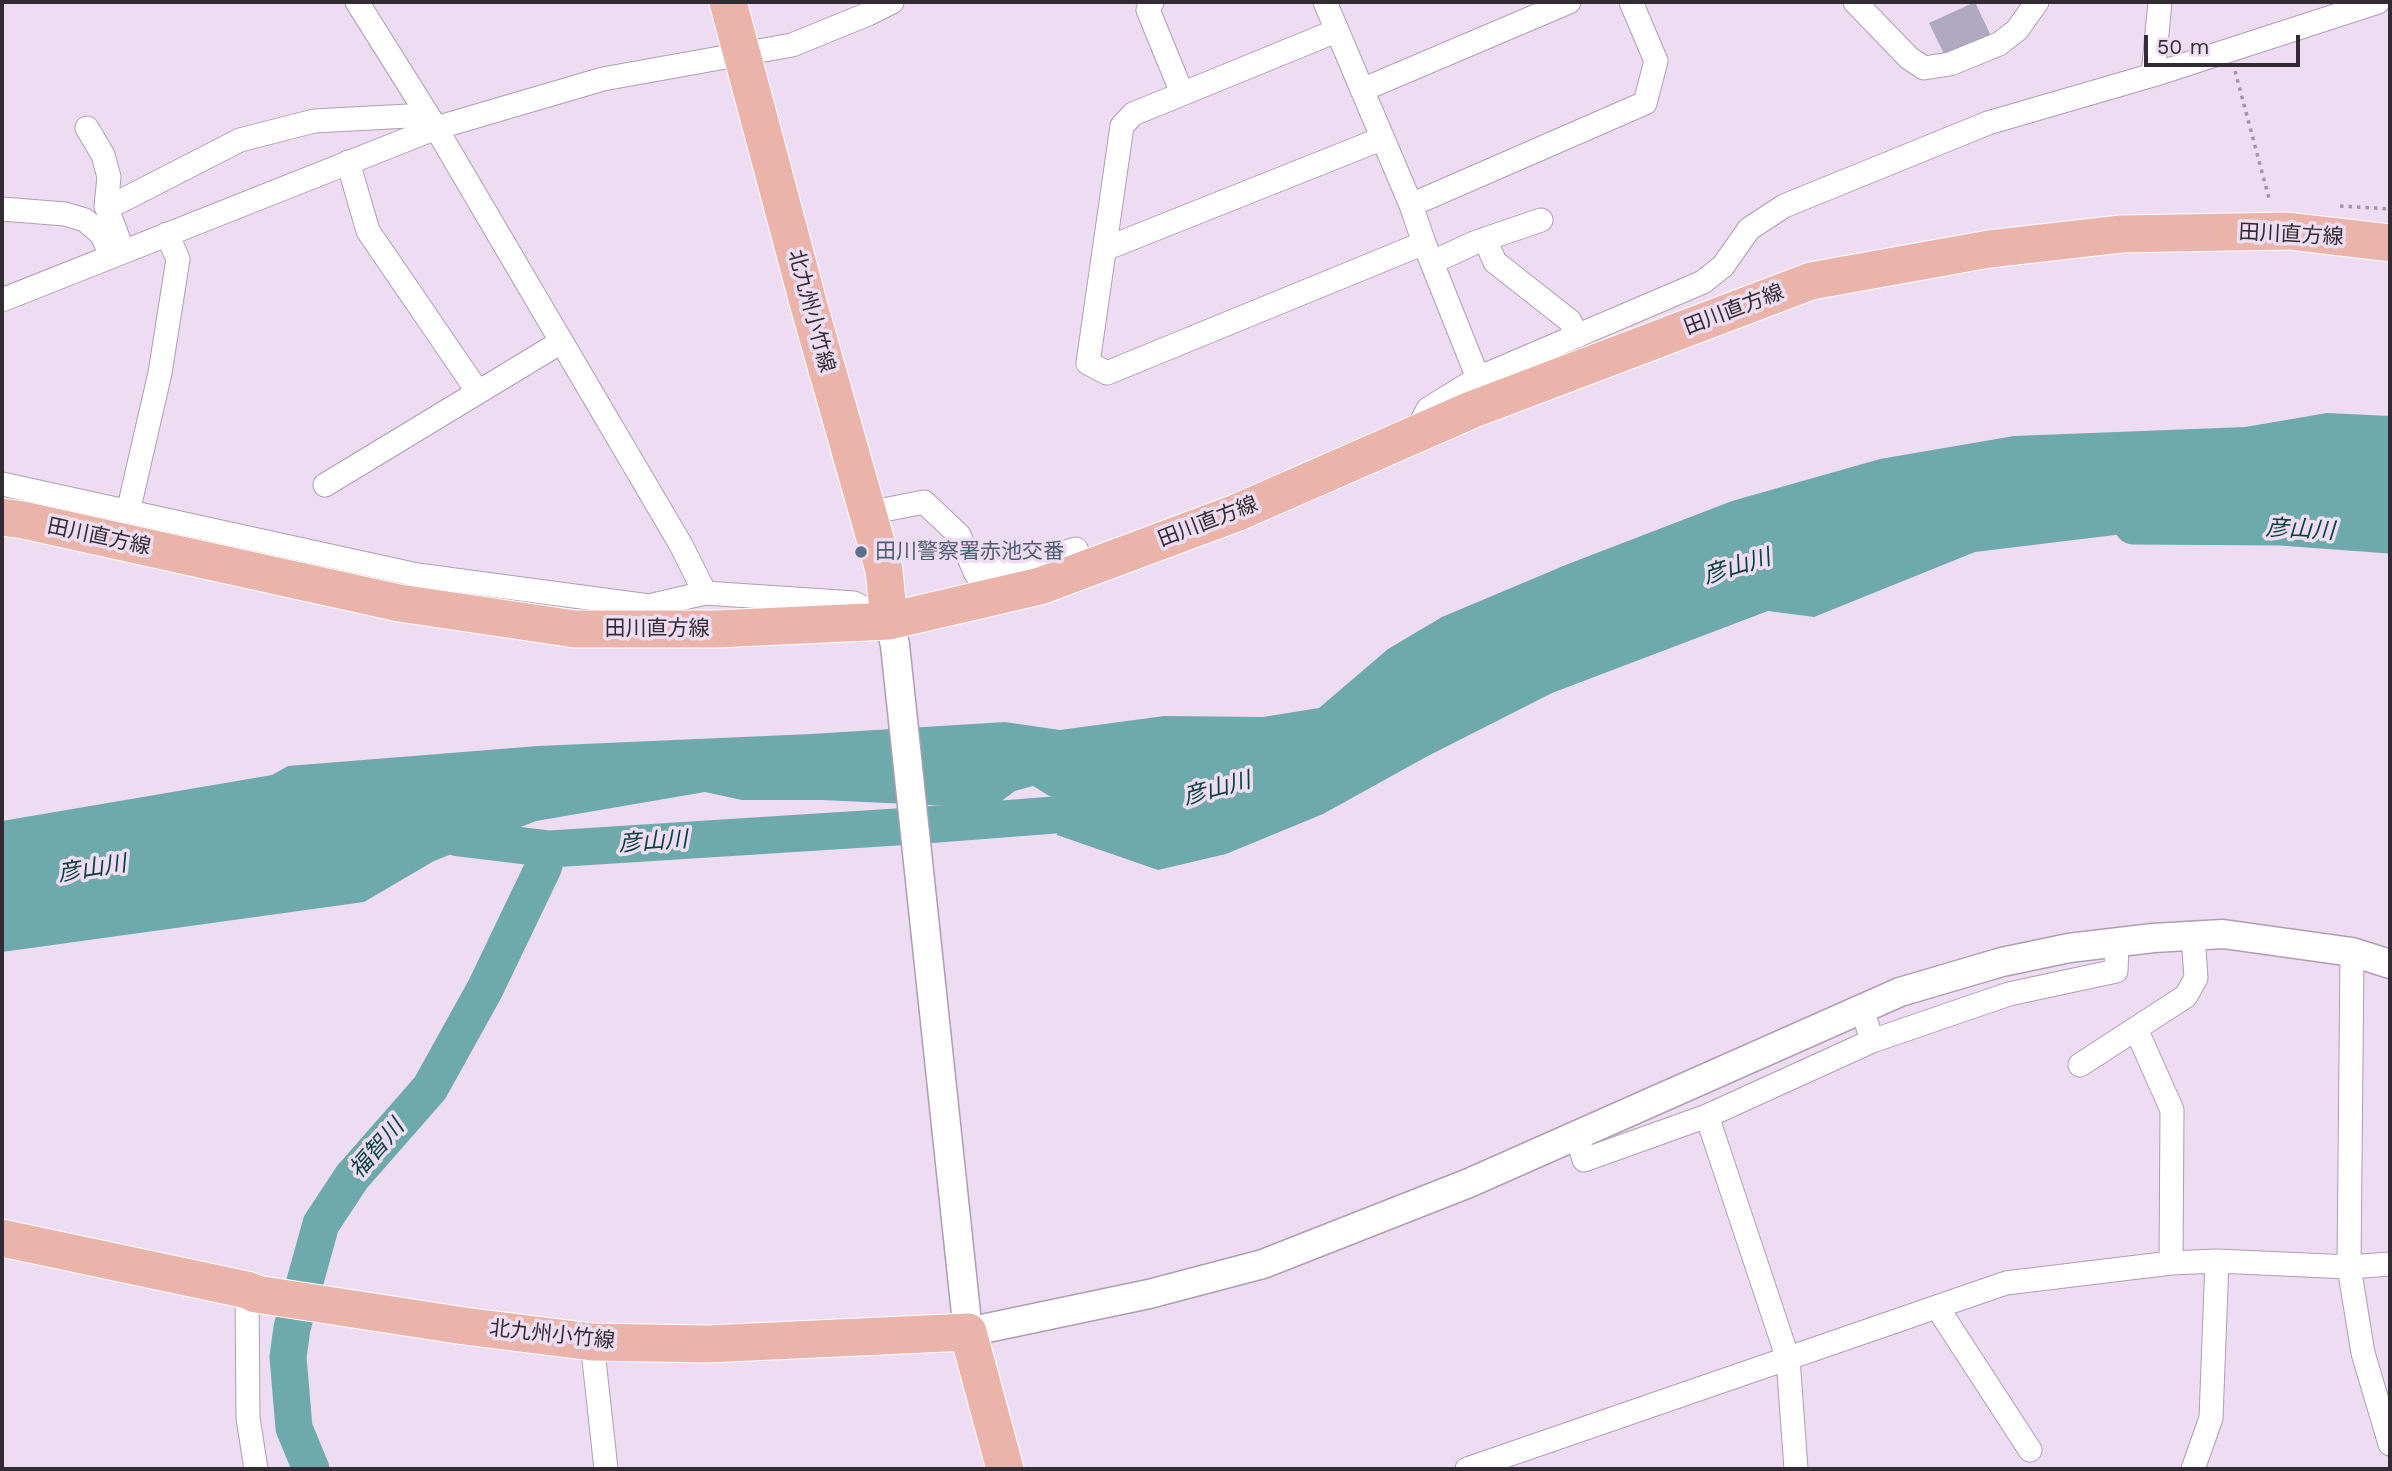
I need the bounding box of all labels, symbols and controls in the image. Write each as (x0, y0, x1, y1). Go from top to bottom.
scale bar (2147, 21, 2303, 65)
text: 50 m (2157, 34, 2209, 59)
street label: 田川直方線 (2238, 220, 2344, 250)
street label: 北九州小竹線 (783, 247, 839, 375)
street label: 田川直方線 (1680, 279, 1788, 341)
street label: 田川直方線 (1154, 491, 1262, 553)
street label: 田川直方線 (45, 514, 153, 560)
water label: 彦山川 (2265, 514, 2335, 546)
place label: 田川警察署赤池交番 (875, 539, 1064, 565)
marker: 田川警察署赤池交番 (853, 544, 869, 560)
water label: 彦山川 (1700, 544, 1774, 590)
street label: 田川直方線 (605, 616, 709, 642)
water label: 彦山川 (1180, 767, 1254, 811)
water label: 彦山川 (618, 826, 688, 858)
water label: 彦山川 (56, 850, 128, 888)
water label: 福智川 (344, 1114, 410, 1184)
street label: 北九州小竹線 (488, 1316, 616, 1354)

